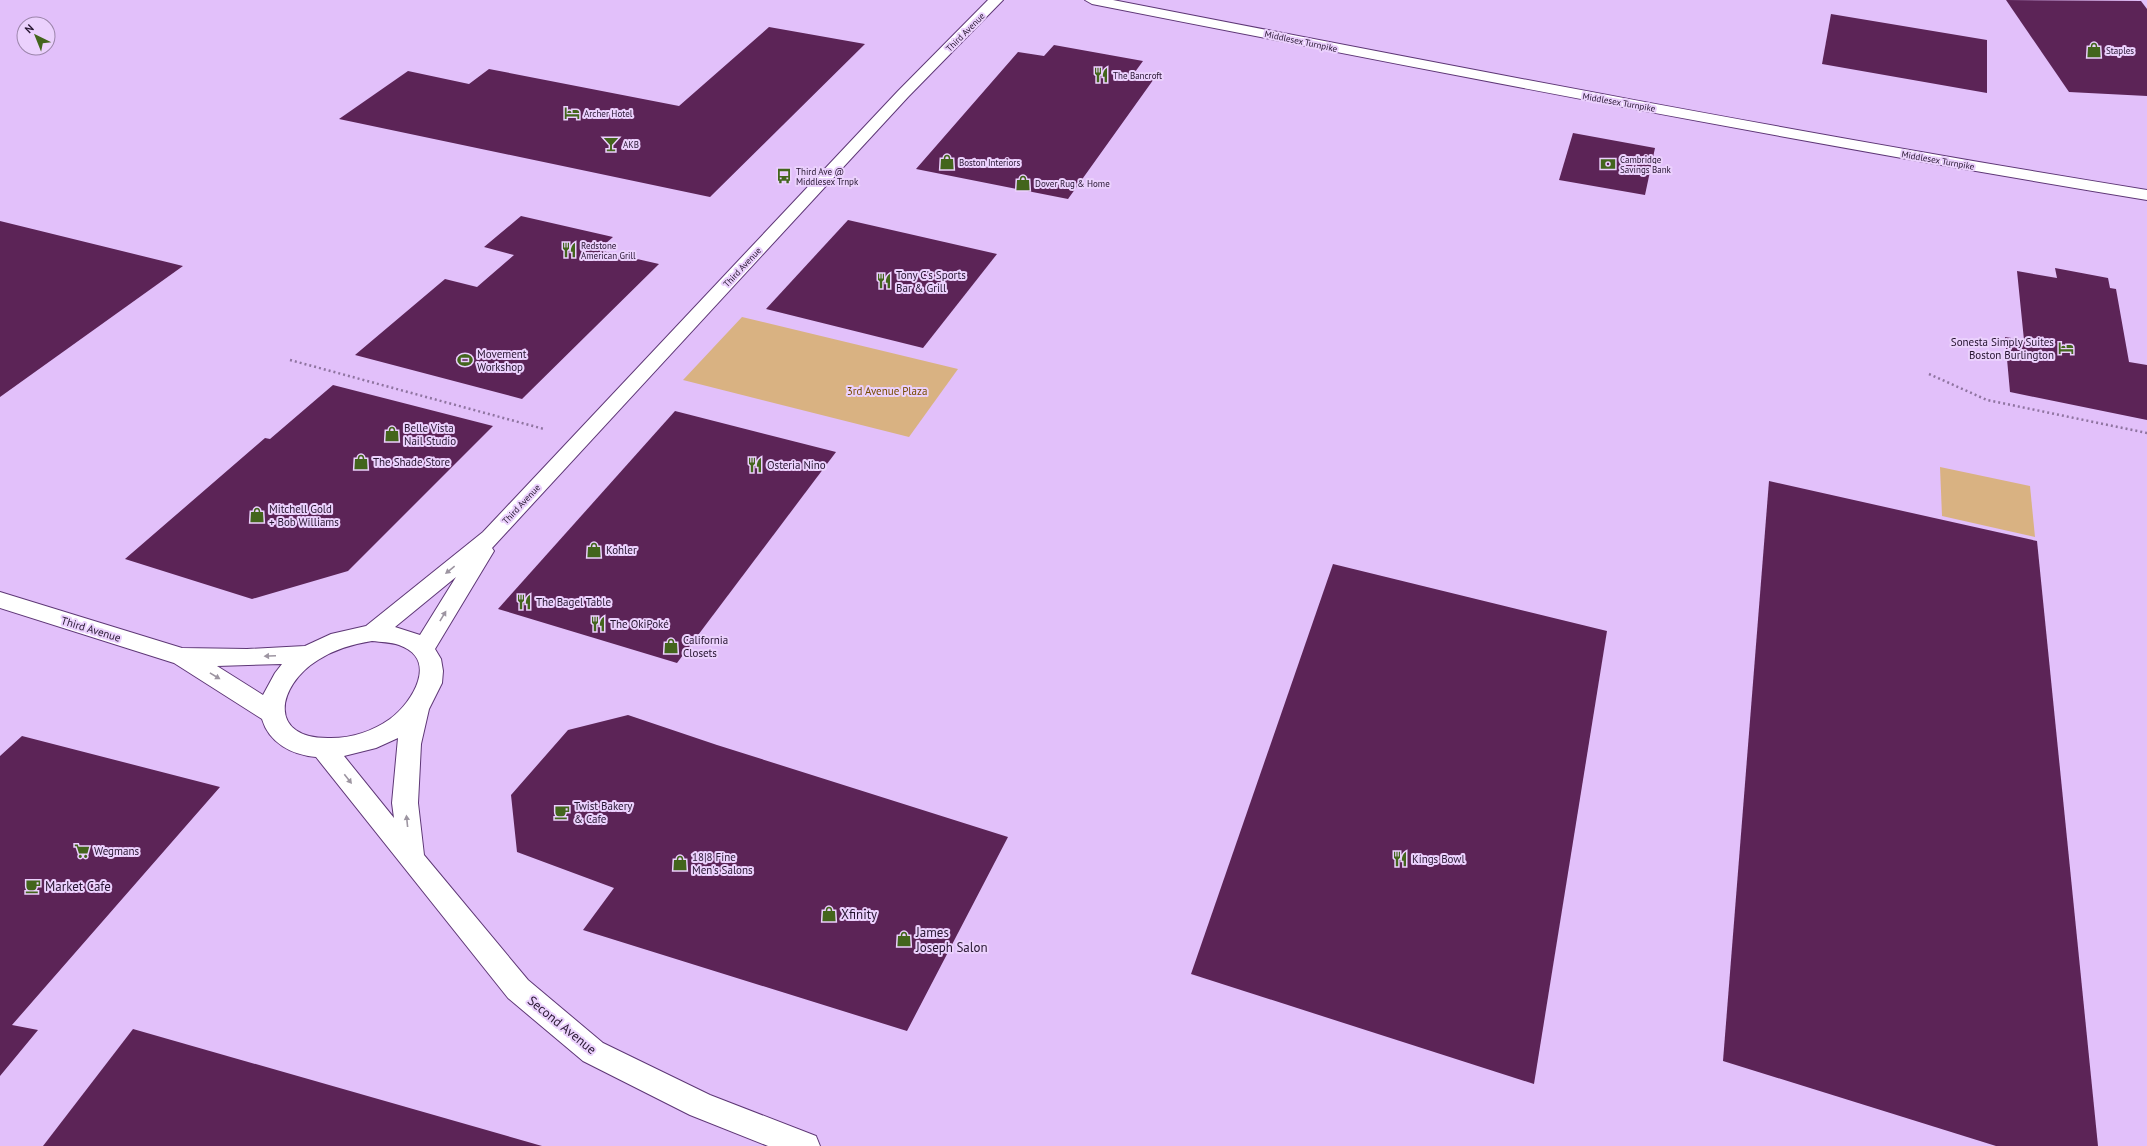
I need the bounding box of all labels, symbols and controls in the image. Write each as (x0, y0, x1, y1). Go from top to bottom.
street label: Third Avenue (943, 10, 987, 54)
north arrow (16, 16, 56, 56)
text: N (22, 21, 37, 36)
street label: Middlesex Turnpike (1264, 28, 1339, 54)
shop icon: Staples (2085, 41, 2103, 59)
place label: Staples (2106, 45, 2134, 56)
restaurant icon: The Bancroft (1092, 66, 1110, 84)
place label: The Bancroft (1113, 70, 1162, 81)
street label: Middlesex Turnpike (1582, 90, 1657, 114)
hotel icon: Archer Hotel (563, 104, 581, 122)
place label: Archer Hotel (584, 108, 633, 119)
bar icon: AKB (602, 135, 620, 153)
place label: AKB (623, 139, 639, 150)
street label: Middlesex Turnpike (1901, 148, 1976, 172)
shop icon: Boston Interiors (938, 153, 956, 171)
place label: Cambridge Savings Bank (1620, 154, 1672, 175)
bank icon: Cambridge Savings Bank (1599, 155, 1617, 173)
place label: Boston Interiors (959, 157, 1020, 168)
place label: Third Ave @ Middlesex Trnpk (796, 166, 859, 187)
bus stop icon: Third Ave @ Middlesex Trnpk (775, 167, 793, 185)
shop icon: Dover Rug & Home (1014, 174, 1032, 192)
place label: Dover Rug & Home (1035, 178, 1110, 189)
place label: Redstone American Grill (581, 240, 636, 261)
restaurant icon: Redstone American Grill (560, 241, 578, 259)
street label: Third Avenue (721, 244, 764, 289)
place label: Tony C's Sports Bar & Grill (896, 268, 966, 295)
restaurant icon: Tony C's Sports Bar & Grill (875, 272, 893, 290)
place label: Sonesta Simply Suites Boston Burlington (1951, 335, 2054, 362)
hotel icon: Sonesta Simply Suites Boston Burlington (2057, 339, 2075, 357)
place label: Movement Workshop (477, 347, 527, 374)
sports icon: Movement Workshop (456, 351, 474, 369)
park label: 3rd Avenue Plaza (847, 384, 927, 398)
place label: Belle Vista Nail Studio (404, 421, 456, 448)
shop icon: Belle Vista Nail Studio (383, 425, 401, 443)
shop icon: The Shade Store (352, 453, 370, 471)
place label: The Shade Store (373, 455, 450, 469)
restaurant icon: Osteria Nino (746, 456, 764, 474)
place label: Osteria Nino (767, 458, 826, 472)
street label: Third Avenue (500, 481, 543, 526)
place label: Mitchell Gold + Bob Williams (269, 502, 339, 529)
shop icon: Mitchell Gold + Bob Williams (248, 506, 266, 524)
shop icon: Kohler (585, 541, 603, 559)
place label: Kohler (606, 543, 637, 557)
one-way arrow (444, 566, 455, 575)
restaurant icon: The Bagel Table (515, 593, 533, 611)
place label: The Bagel Table (536, 595, 611, 609)
one-way arrow (440, 610, 447, 622)
street label: Third Avenue (59, 613, 123, 645)
restaurant icon: The OkiPoké (589, 615, 607, 633)
place label: The OkiPoké (610, 617, 669, 631)
place label: California Closets (683, 633, 728, 660)
shop icon: California Closets (662, 637, 680, 655)
one-way arrow (264, 653, 276, 660)
one-way arrow (209, 673, 221, 680)
one-way arrow (344, 774, 353, 785)
place label: Twist Bakery & Cafe (574, 799, 633, 826)
cafe icon: Twist Bakery & Cafe (553, 803, 571, 821)
one-way arrow (404, 815, 411, 827)
supermarket icon: Wegmans (73, 842, 91, 860)
place label: Wegmans (94, 844, 139, 858)
place label: 18|8 Fine Men's Salons (692, 850, 753, 877)
restaurant icon: Kings Bowl (1391, 850, 1409, 868)
place label: Kings Bowl (1412, 852, 1465, 866)
shop icon: 18|8 Fine Men's Salons (671, 854, 689, 872)
cafe icon: Market Cafe (24, 877, 42, 895)
place label: Market Cafe (45, 878, 111, 895)
shop icon: Xfinity (820, 905, 838, 923)
place label: Xfinity (841, 906, 877, 923)
place label: James Joseph Salon (915, 924, 988, 956)
shop icon: James Joseph Salon (895, 930, 913, 948)
street label: Second Avenue (524, 992, 600, 1058)

